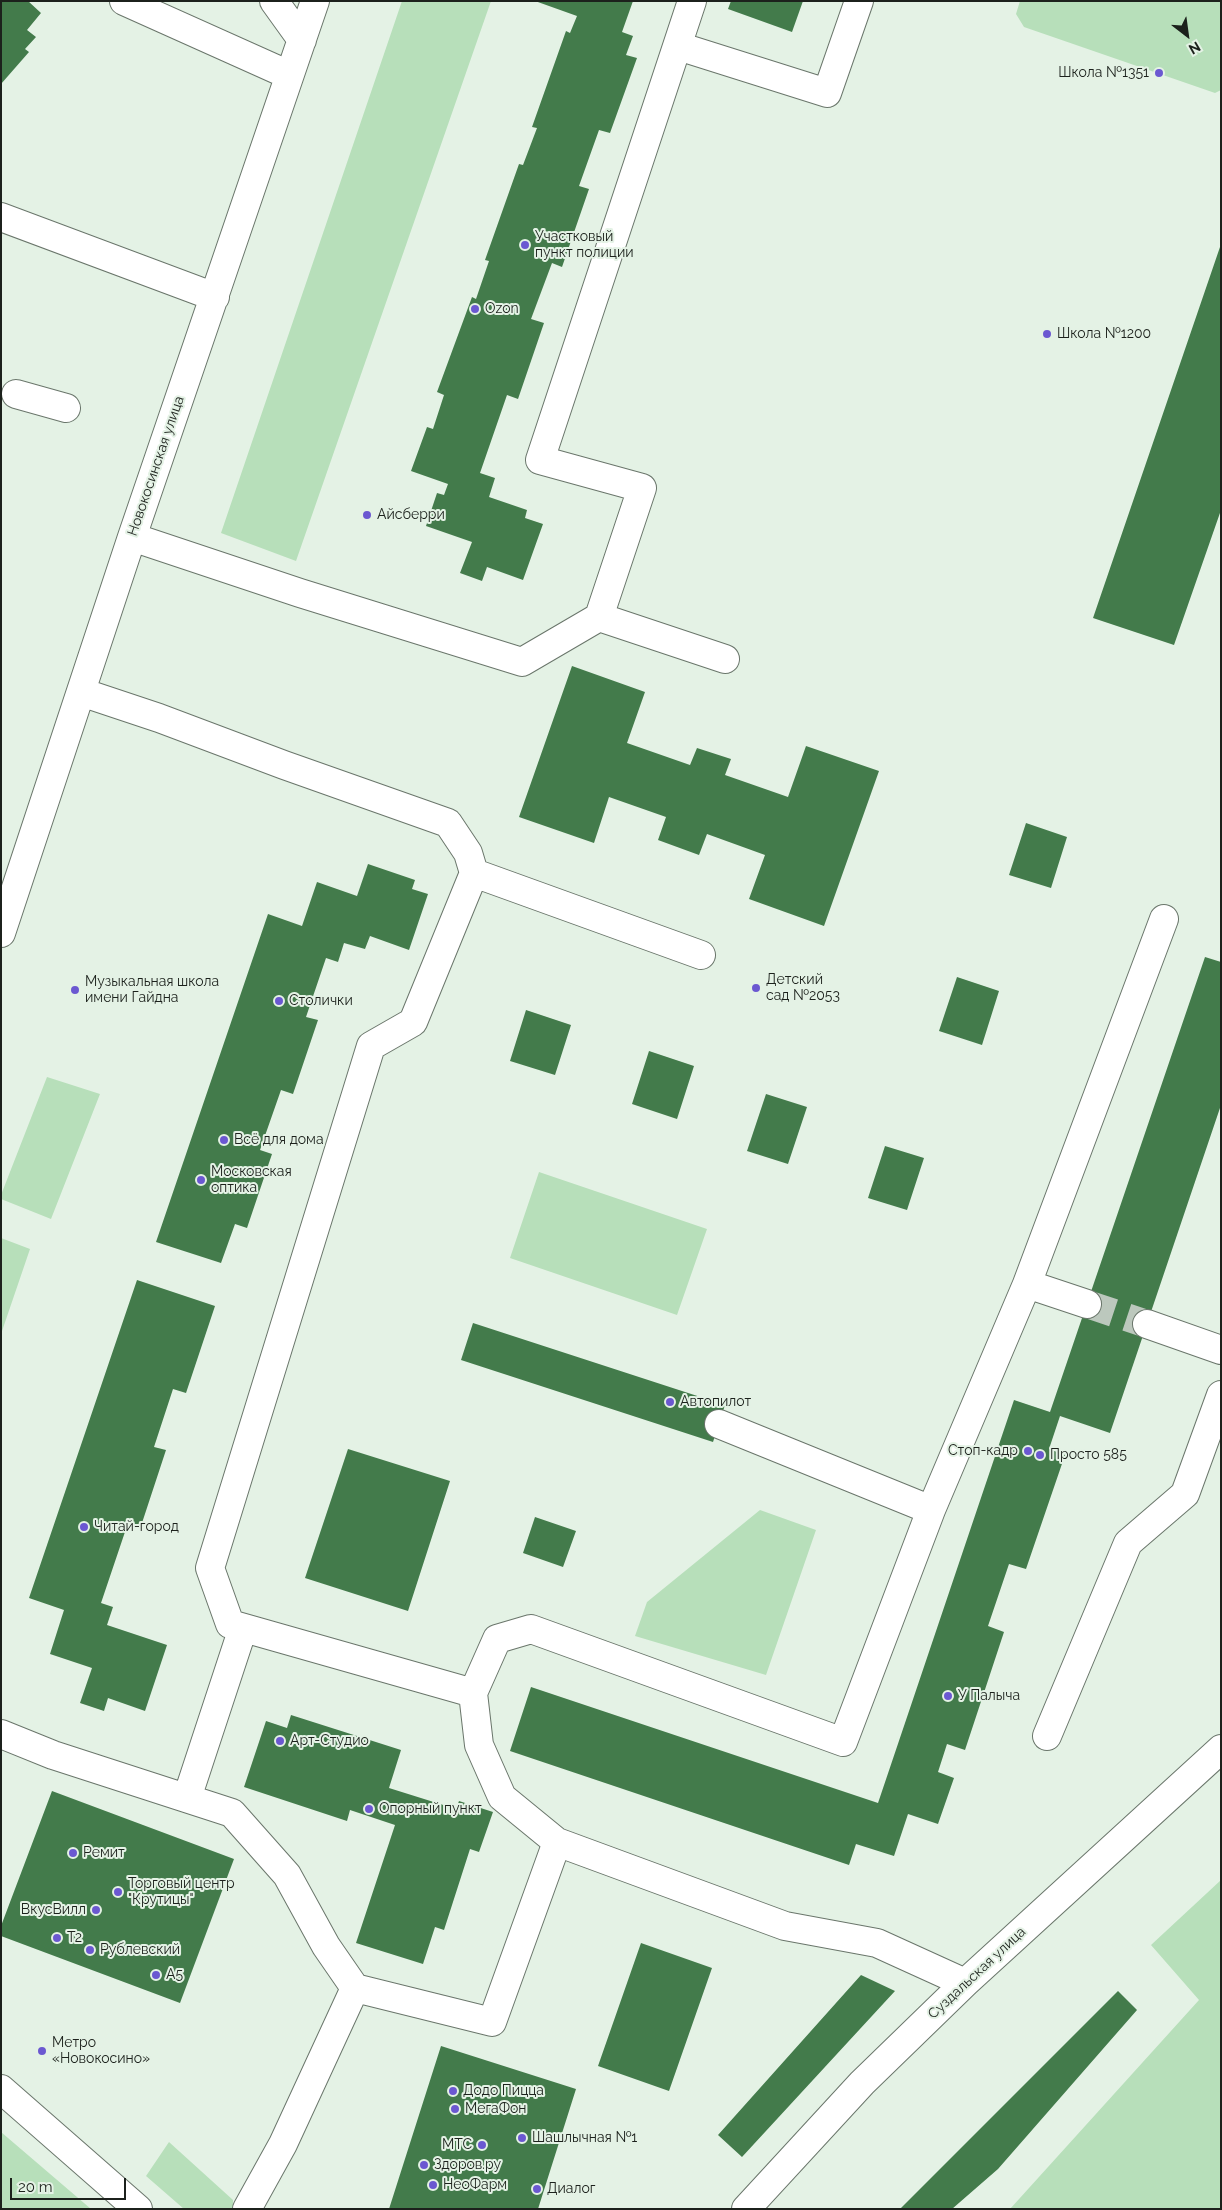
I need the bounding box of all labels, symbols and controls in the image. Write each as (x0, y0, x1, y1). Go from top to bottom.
north arrow (1162, 10, 1212, 60)
text: N (1186, 38, 1203, 58)
place label: Школа №1351 (1058, 65, 1149, 81)
marker: Школа №1351 (1153, 67, 1165, 79)
place label: Участковый пункт полиции (535, 229, 634, 262)
marker: Участковый пункт полиции (519, 239, 531, 251)
place label: Ozon (485, 301, 519, 317)
marker: Ozon (469, 303, 481, 315)
place label: Школа №1200 (1057, 326, 1151, 342)
marker: Школа №1200 (1041, 328, 1053, 340)
street label: Новокосинская улица (124, 394, 188, 538)
place label: Айсберри (377, 507, 445, 523)
marker: Айсберри (361, 509, 373, 521)
place label: Детский сад №2053 (766, 972, 840, 1004)
place label: Музыкальная школа имени Гайдна (85, 974, 219, 1006)
marker: Детский сад №2053 (750, 982, 762, 994)
marker: Музыкальная школа имени Гайдна (69, 984, 81, 996)
place label: Столички (289, 993, 353, 1009)
marker: Столички (273, 995, 285, 1007)
place label: Всё для дома (234, 1132, 324, 1148)
marker: Всё для дома (218, 1134, 230, 1146)
place label: Московская оптика (211, 1164, 292, 1196)
marker: Московская оптика (195, 1174, 207, 1186)
place label: Автопилот (680, 1394, 751, 1410)
marker: Автопилот (664, 1396, 676, 1408)
place label: Стоп-кадр (948, 1443, 1018, 1459)
marker: Стоп-кадр (1022, 1445, 1034, 1457)
place label: Просто 585 (1050, 1447, 1127, 1463)
marker: Просто 585 (1034, 1449, 1046, 1461)
place label: Читай-город (94, 1519, 179, 1535)
marker: Читай-город (78, 1521, 90, 1533)
place label: У Палыча (958, 1688, 1020, 1704)
marker: У Палыча (942, 1690, 954, 1702)
place label: Арт-Студио (290, 1733, 369, 1749)
marker: Арт-Студио (274, 1735, 286, 1747)
place label: Опорный пункт (379, 1801, 482, 1817)
marker: Опорный пункт (363, 1803, 375, 1815)
place label: Ремит (83, 1845, 125, 1861)
marker: Ремит (67, 1847, 79, 1859)
place label: Торговый центр "Крутицы" (128, 1876, 235, 1908)
marker: Торговый центр "Крутицы" (112, 1886, 124, 1898)
place label: ВкусВилл (21, 1902, 86, 1918)
marker: ВкусВилл (90, 1904, 102, 1916)
street label: Суздальская улица (925, 1923, 1029, 2023)
place label: T2 (67, 1930, 82, 1946)
marker: T2 (51, 1932, 63, 1944)
place label: Рублевский (100, 1942, 180, 1958)
marker: Рублевский (84, 1944, 96, 1956)
place label: А5 (166, 1967, 183, 1983)
marker: А5 (150, 1969, 162, 1981)
place label: Метро «Новокосино» (52, 2035, 150, 2068)
marker: Метро «Новокосино» (36, 2045, 48, 2057)
place label: Додо Пицца (463, 2083, 544, 2099)
marker: Додо Пицца (447, 2085, 459, 2097)
place label: МегаФон (465, 2101, 527, 2117)
marker: МегаФон (449, 2103, 461, 2115)
place label: Шашлычная №1 (532, 2130, 637, 2146)
marker: Шашлычная №1 (516, 2132, 528, 2144)
place label: МТС (442, 2137, 472, 2153)
marker: МТС (476, 2139, 488, 2151)
place label: Здоров.ру (434, 2157, 501, 2173)
marker: Здоров.ру (418, 2159, 430, 2171)
scale bar (12, 2168, 129, 2200)
place label: НеоФарм (443, 2177, 507, 2193)
text: 20 m (18, 2178, 53, 2196)
marker: НеоФарм (427, 2179, 439, 2191)
place label: Диалог (547, 2181, 595, 2197)
marker: Диалог (531, 2183, 543, 2195)

